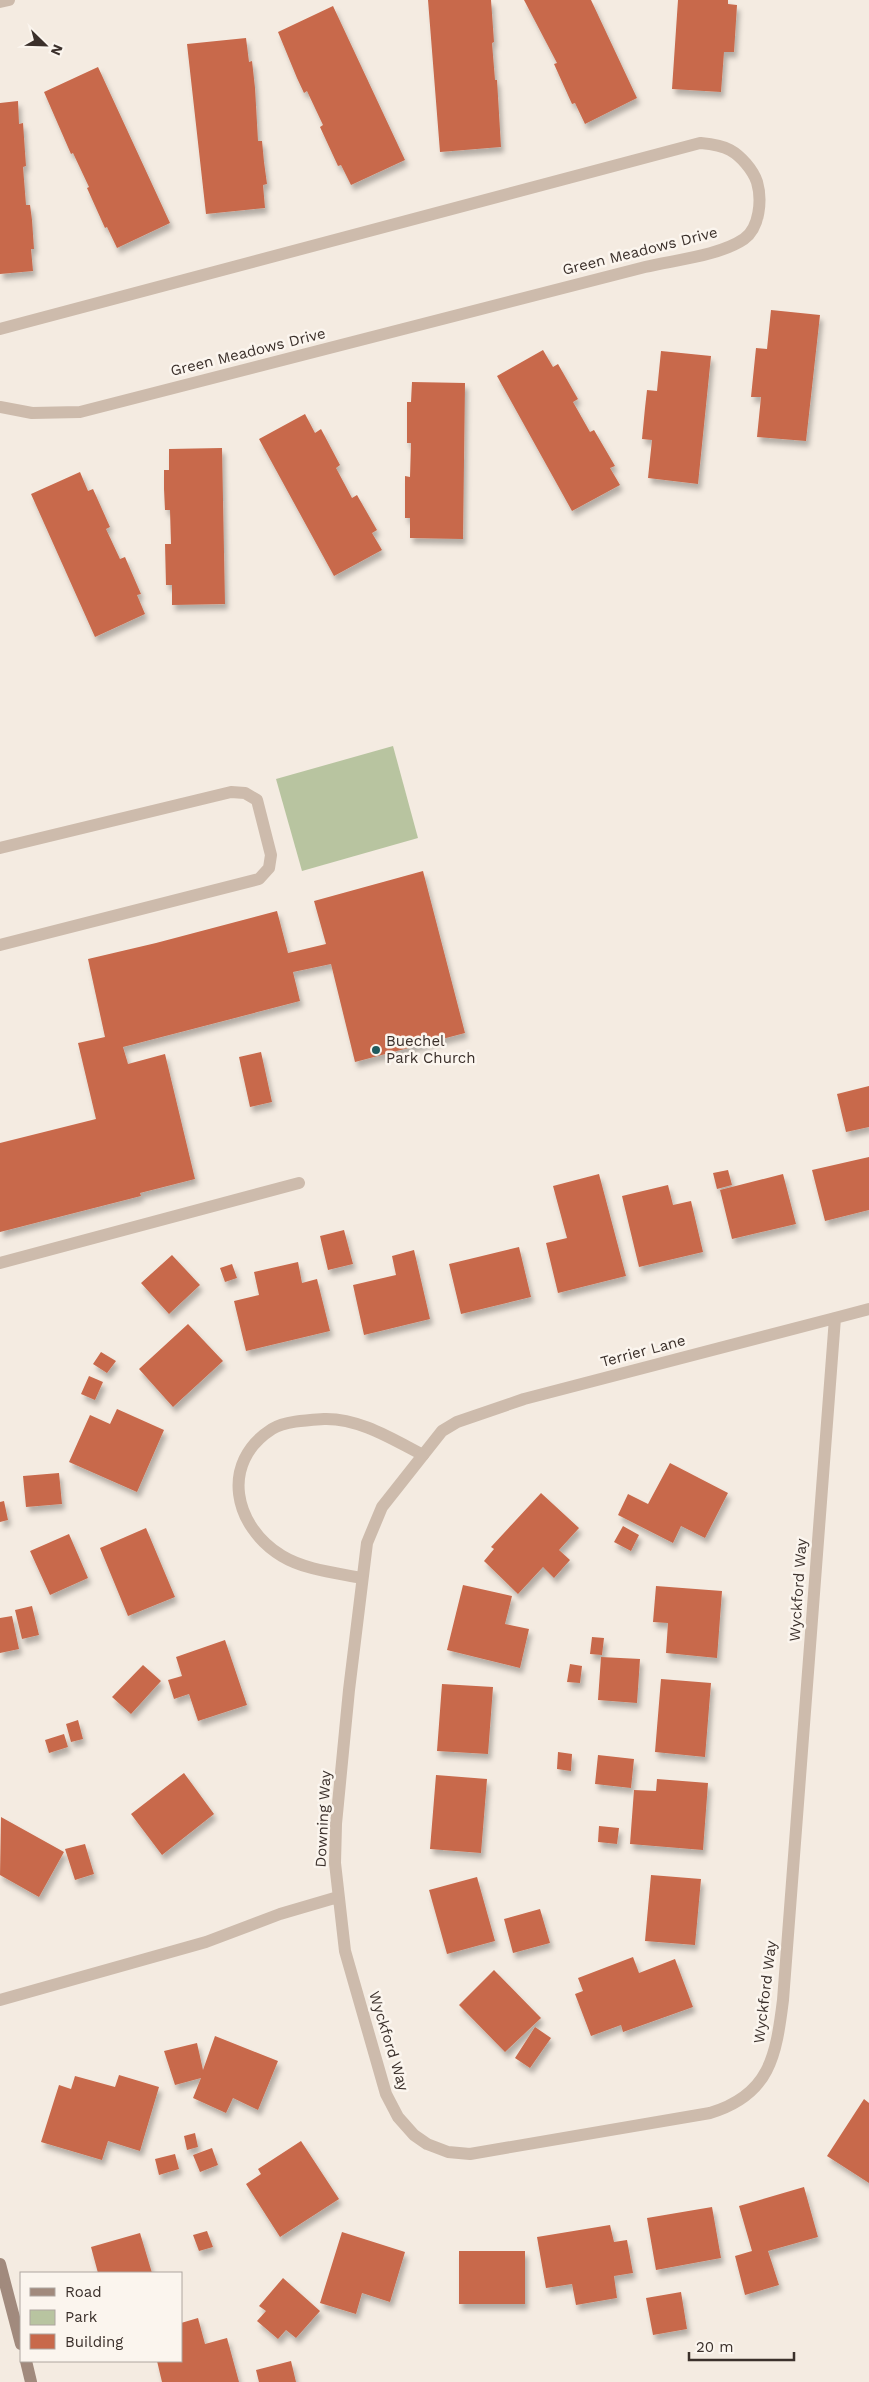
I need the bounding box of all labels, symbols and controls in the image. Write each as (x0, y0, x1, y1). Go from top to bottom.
north arrow (20, 20, 70, 70)
text: N (48, 42, 66, 58)
street label: Green Meadows Drive (561, 223, 719, 279)
street label: Green Meadows Drive (169, 324, 327, 380)
place label: Buechel Park Church (386, 1032, 475, 1067)
marker: Buechel Park Church (370, 1044, 382, 1056)
street label: Terrier Lane (599, 1331, 687, 1371)
street label: Wyckford Way (785, 1538, 811, 1642)
street label: Downing Way (311, 1770, 335, 1868)
street label: Wyckford Way (750, 1939, 780, 2044)
street label: Wyckford Way (365, 1989, 413, 2093)
legend (20, 2272, 182, 2362)
text: Road (65, 2283, 102, 2301)
text: Park (65, 2308, 98, 2326)
scale bar (689, 2330, 794, 2362)
text: Building (65, 2333, 123, 2351)
text: 20 m (696, 2338, 734, 2356)

